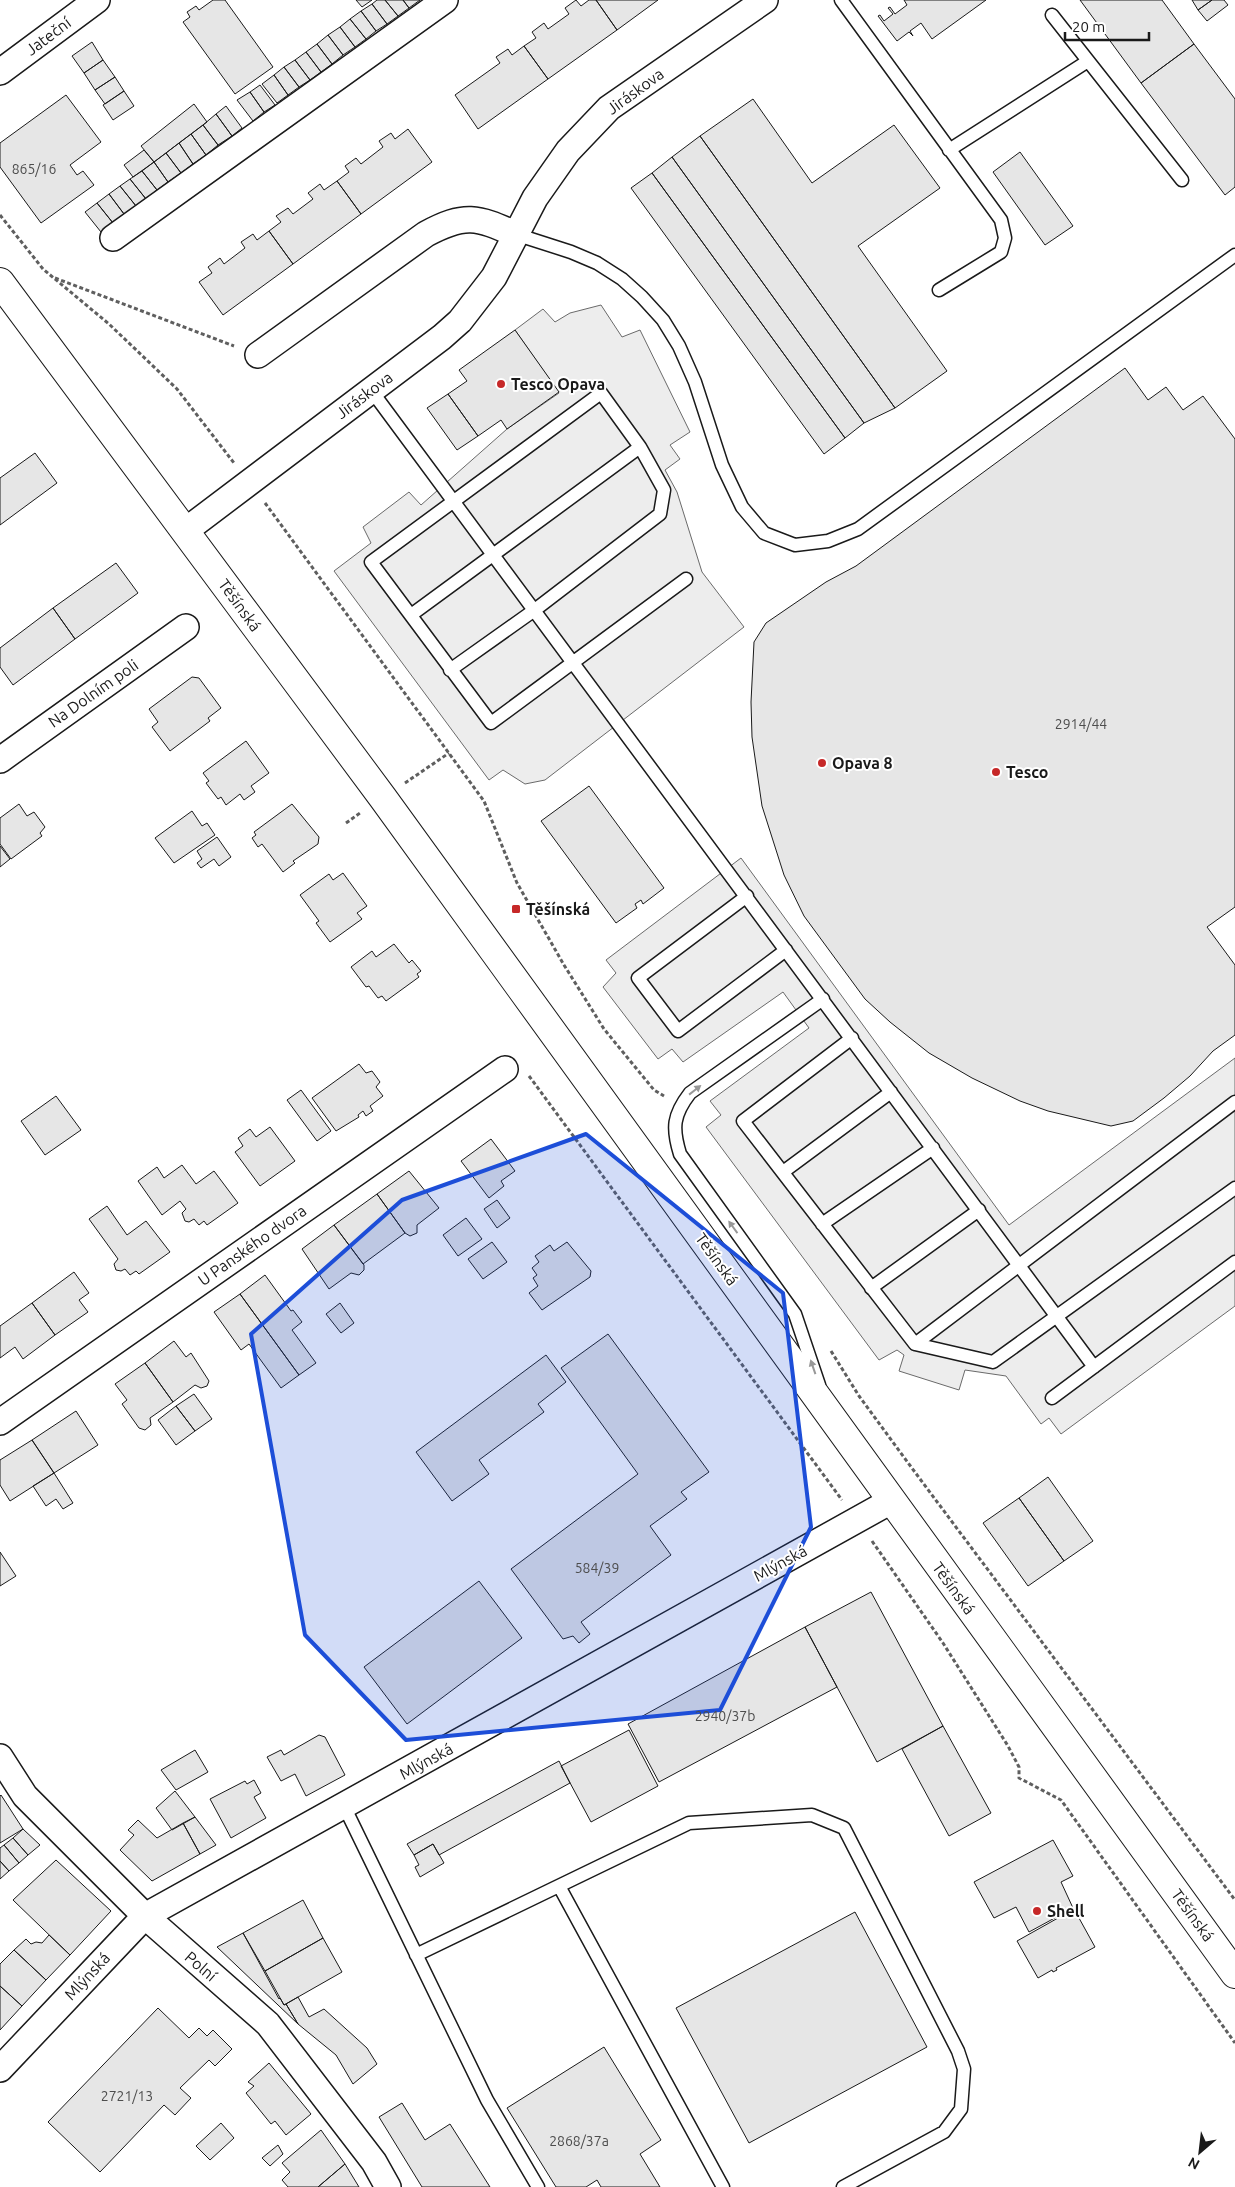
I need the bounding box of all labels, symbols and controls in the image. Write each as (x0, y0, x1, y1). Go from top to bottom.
scale bar (1065, 10, 1149, 42)
street label: Jateční (22, 13, 75, 59)
text: 20 m (1072, 18, 1105, 35)
street label: Jiráskova (603, 64, 667, 118)
house number: 865/16 (12, 161, 56, 177)
street label: Jiráskova (332, 368, 396, 422)
place label: Tesco Opava (511, 375, 605, 393)
marker: Tesco Opava (495, 378, 507, 390)
street label: Těšínská (215, 575, 265, 635)
street label: Na Dolním poli (45, 655, 141, 731)
house number: 2914/44 (1055, 716, 1107, 732)
place label: Opava 8 (832, 754, 893, 772)
marker: Opava 8 (816, 757, 828, 769)
place label: Tesco (1006, 763, 1048, 781)
marker: Tesco (990, 766, 1002, 778)
place label: Těšínská (526, 900, 590, 918)
marker: Těšínská (510, 903, 522, 915)
one-way arrow (688, 1084, 701, 1095)
street label: U Panského dvora (194, 1201, 310, 1289)
one-way arrow (728, 1221, 738, 1234)
street label: Těšínská (692, 1229, 742, 1289)
one-way arrow (809, 1359, 817, 1374)
street label: Mlýnská (750, 1541, 810, 1585)
street label: Těšínská (929, 1558, 979, 1618)
house number: 584/39 (575, 1560, 619, 1576)
house number: 2940/37b (695, 1708, 755, 1724)
street label: Mlýnská (396, 1739, 456, 1783)
street label: Těšínská (1168, 1885, 1218, 1945)
place label: Shell (1047, 1902, 1085, 1920)
marker: Shell (1031, 1905, 1043, 1917)
street label: Polní (182, 1947, 221, 1985)
street label: Mlýnská (61, 1949, 113, 2003)
house number: 2721/13 (101, 2088, 153, 2104)
north arrow (1175, 2127, 1225, 2177)
house number: 2868/37a (549, 2133, 609, 2149)
text: N (1186, 2154, 1202, 2173)

